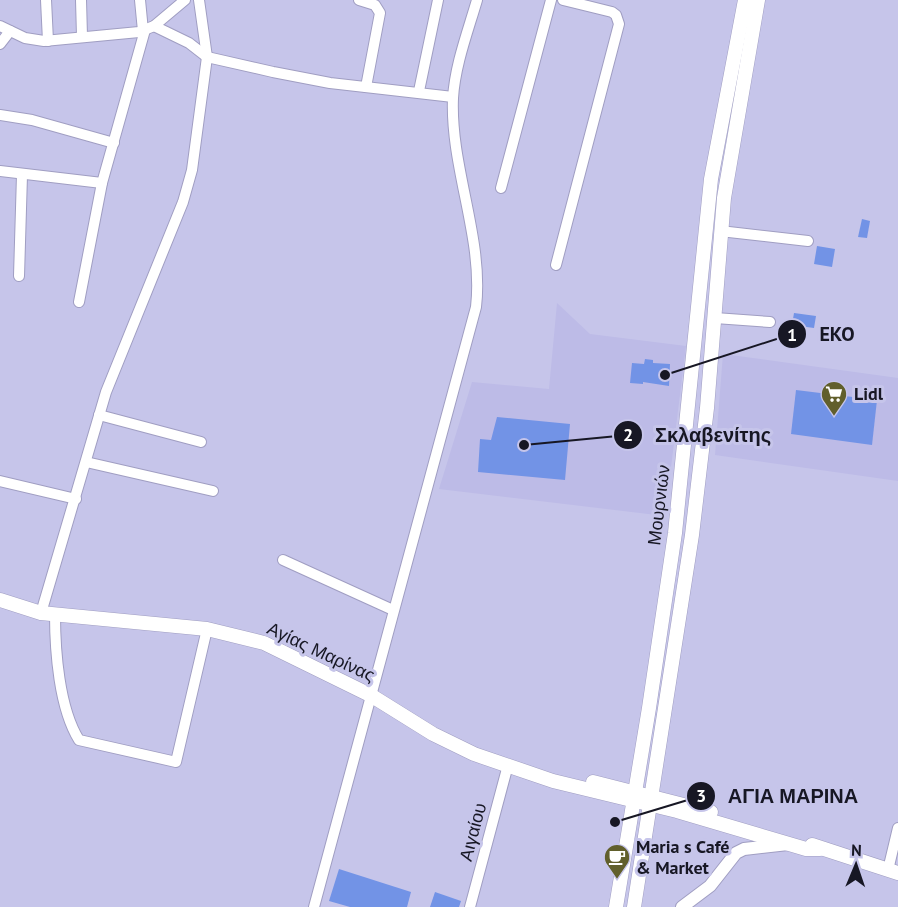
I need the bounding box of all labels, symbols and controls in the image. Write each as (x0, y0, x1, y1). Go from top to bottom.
callout: EKO (777, 315, 866, 353)
text: EKO (819, 321, 855, 347)
text: 1 (787, 323, 797, 346)
supermarket icon: Lidl (819, 379, 849, 417)
place label: Lidl (854, 382, 884, 405)
callout: Σκλαβενίτης (613, 416, 783, 454)
text: Σκλαβενίτης (655, 422, 771, 448)
text: 2 (623, 423, 633, 446)
street label: Μουρνιών (642, 463, 675, 547)
street label: Αγίας Μαρίνας (264, 617, 379, 687)
callout: ΑΓΙΑ ΜΑΡΙΝΑ (686, 777, 870, 815)
text: ΑΓΙΑ ΜΑΡΙΝΑ (728, 783, 858, 809)
text: 3 (696, 784, 706, 807)
street label: Αιγαίου (454, 800, 491, 863)
place label: Maria s Café & Market (636, 835, 730, 879)
north arrow (826, 835, 886, 895)
text: N (851, 840, 862, 860)
cafe icon: Maria s Café & Market (602, 842, 632, 880)

